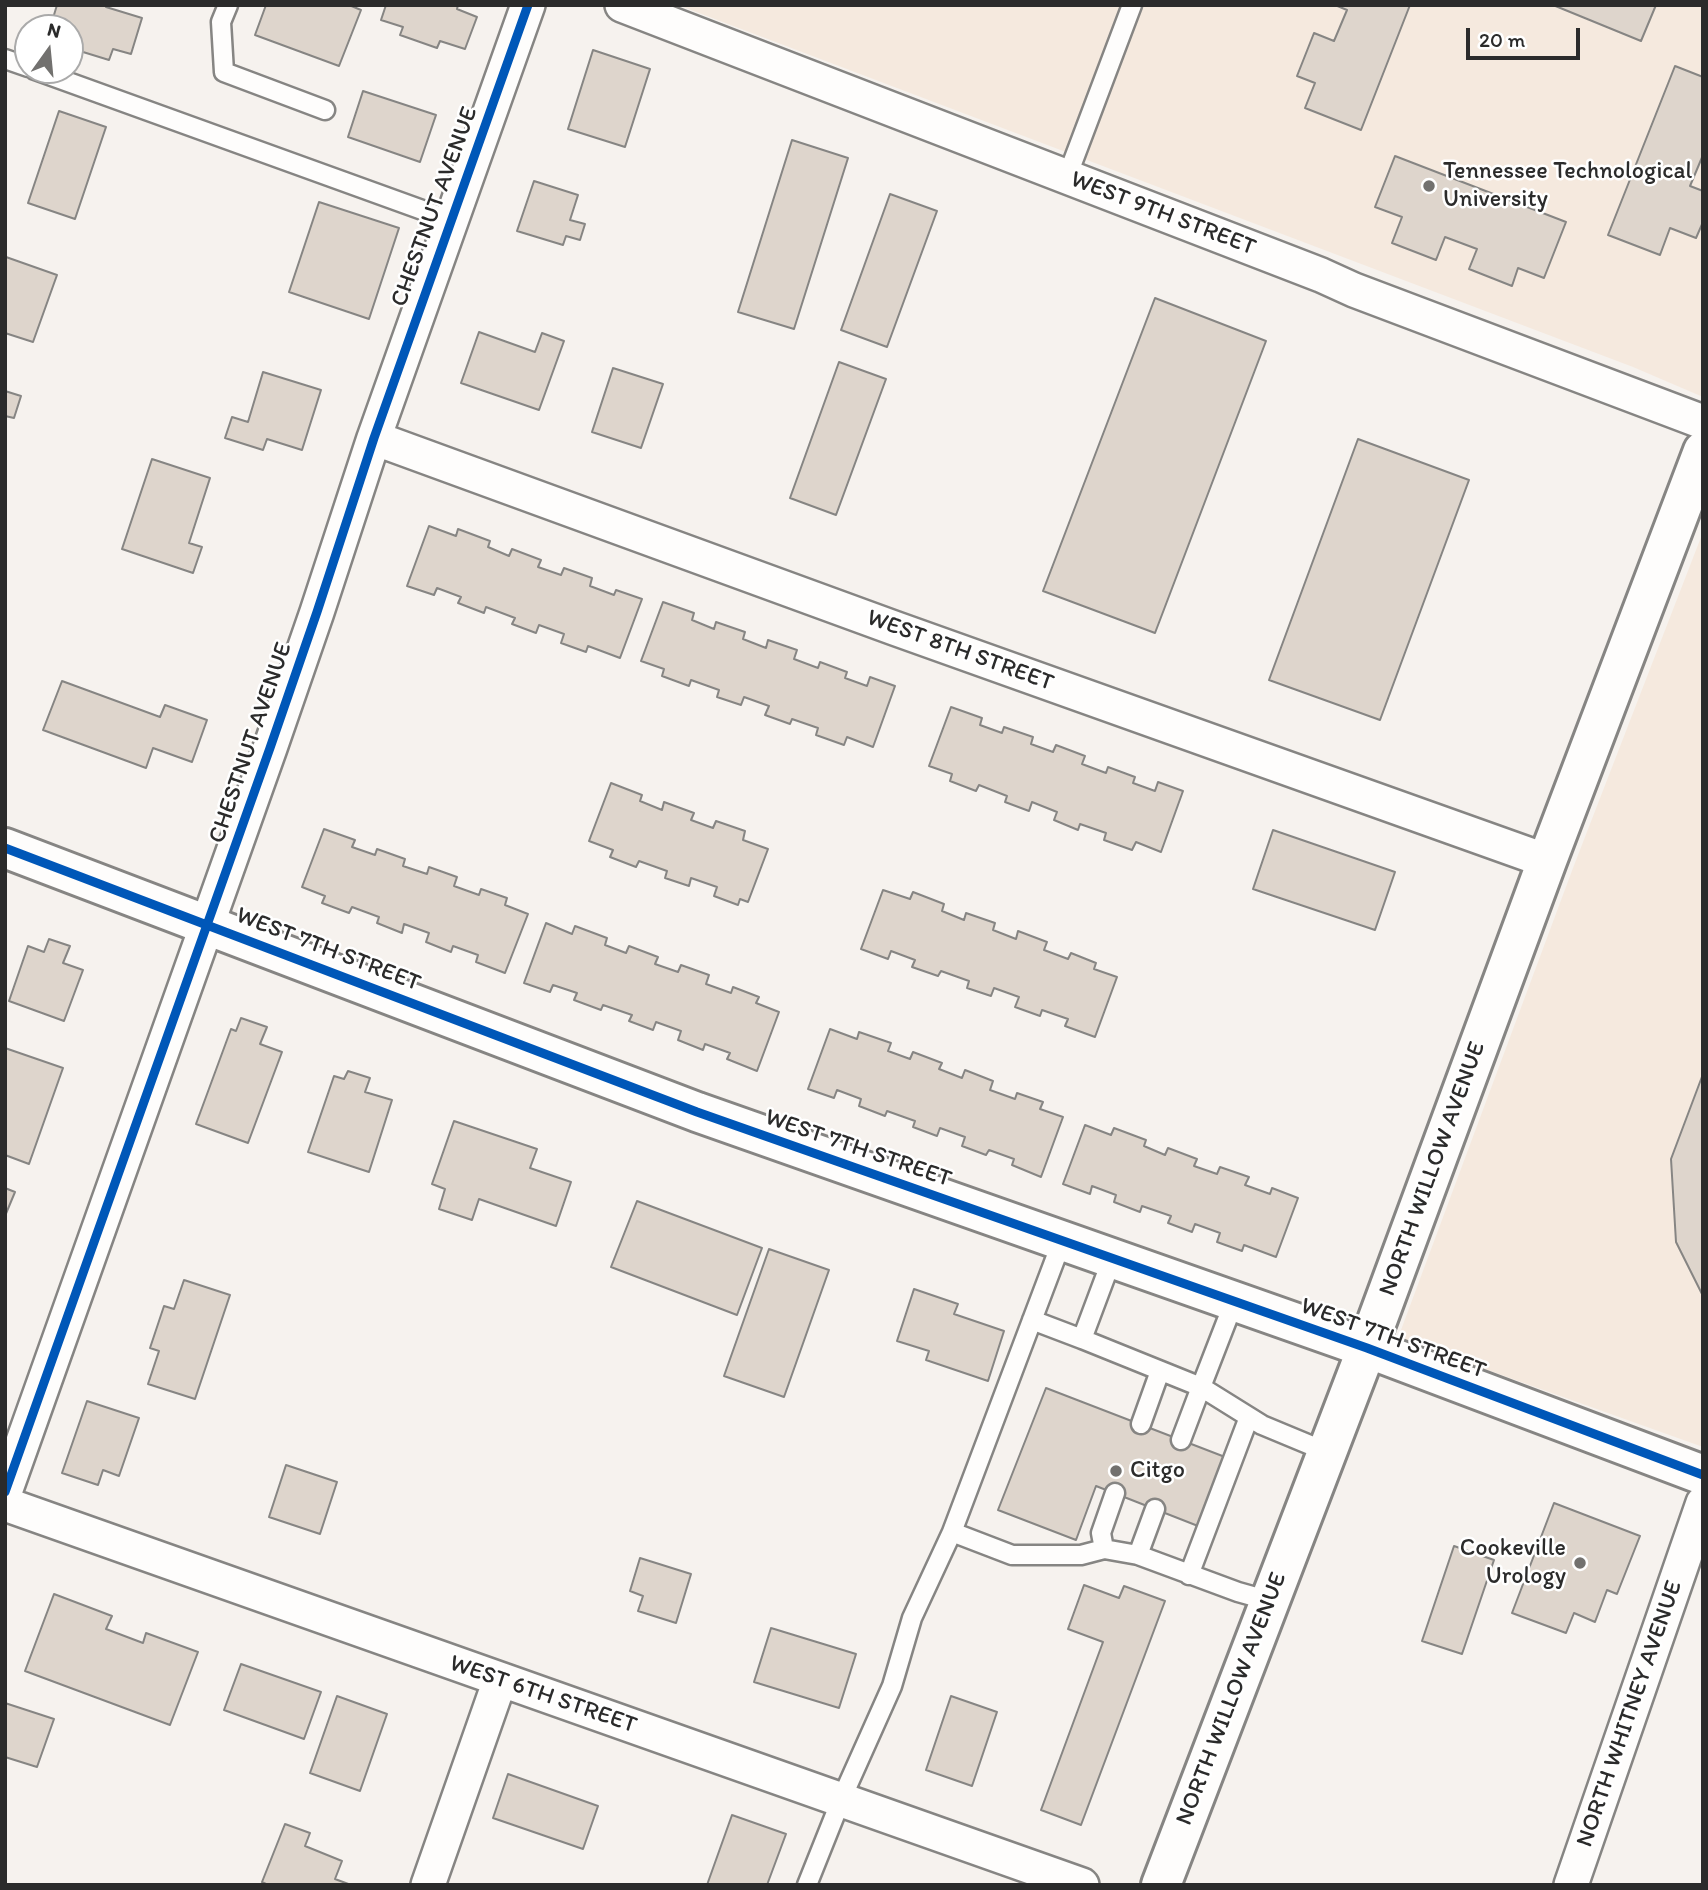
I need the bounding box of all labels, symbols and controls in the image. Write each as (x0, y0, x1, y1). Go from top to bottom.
north arrow (14, 14, 84, 84)
scale bar (1470, 14, 1584, 58)
text: N (45, 17, 63, 43)
text: 20 m (1479, 27, 1525, 52)
street label: CHESTNUT AVENUE (385, 103, 485, 311)
place label: Tennessee Technological University (1443, 158, 1692, 214)
street label: WEST 9TH STREET (1066, 165, 1260, 263)
marker: Tennessee Technological University (1421, 178, 1437, 194)
street label: WEST 8TH STREET (863, 604, 1057, 698)
street label: CHESTNUT AVENUE (203, 639, 299, 847)
street label: WEST 7TH STREET (232, 902, 424, 998)
street label: NORTH WILLOW AVENUE (1374, 1038, 1492, 1300)
street label: WEST 7TH STREET (761, 1104, 955, 1194)
street label: WEST 7TH STREET (1296, 1292, 1490, 1386)
place label: Citgo (1130, 1457, 1185, 1485)
marker: Citgo (1108, 1463, 1124, 1479)
place label: Cookeville Urology (1460, 1535, 1566, 1591)
marker: Cookeville Urology (1572, 1555, 1588, 1571)
street label: NORTH WILLOW AVENUE (1170, 1569, 1294, 1829)
street label: NORTH WHITNEY AVENUE (1571, 1577, 1689, 1851)
street label: WEST 6TH STREET (446, 1649, 640, 1741)

